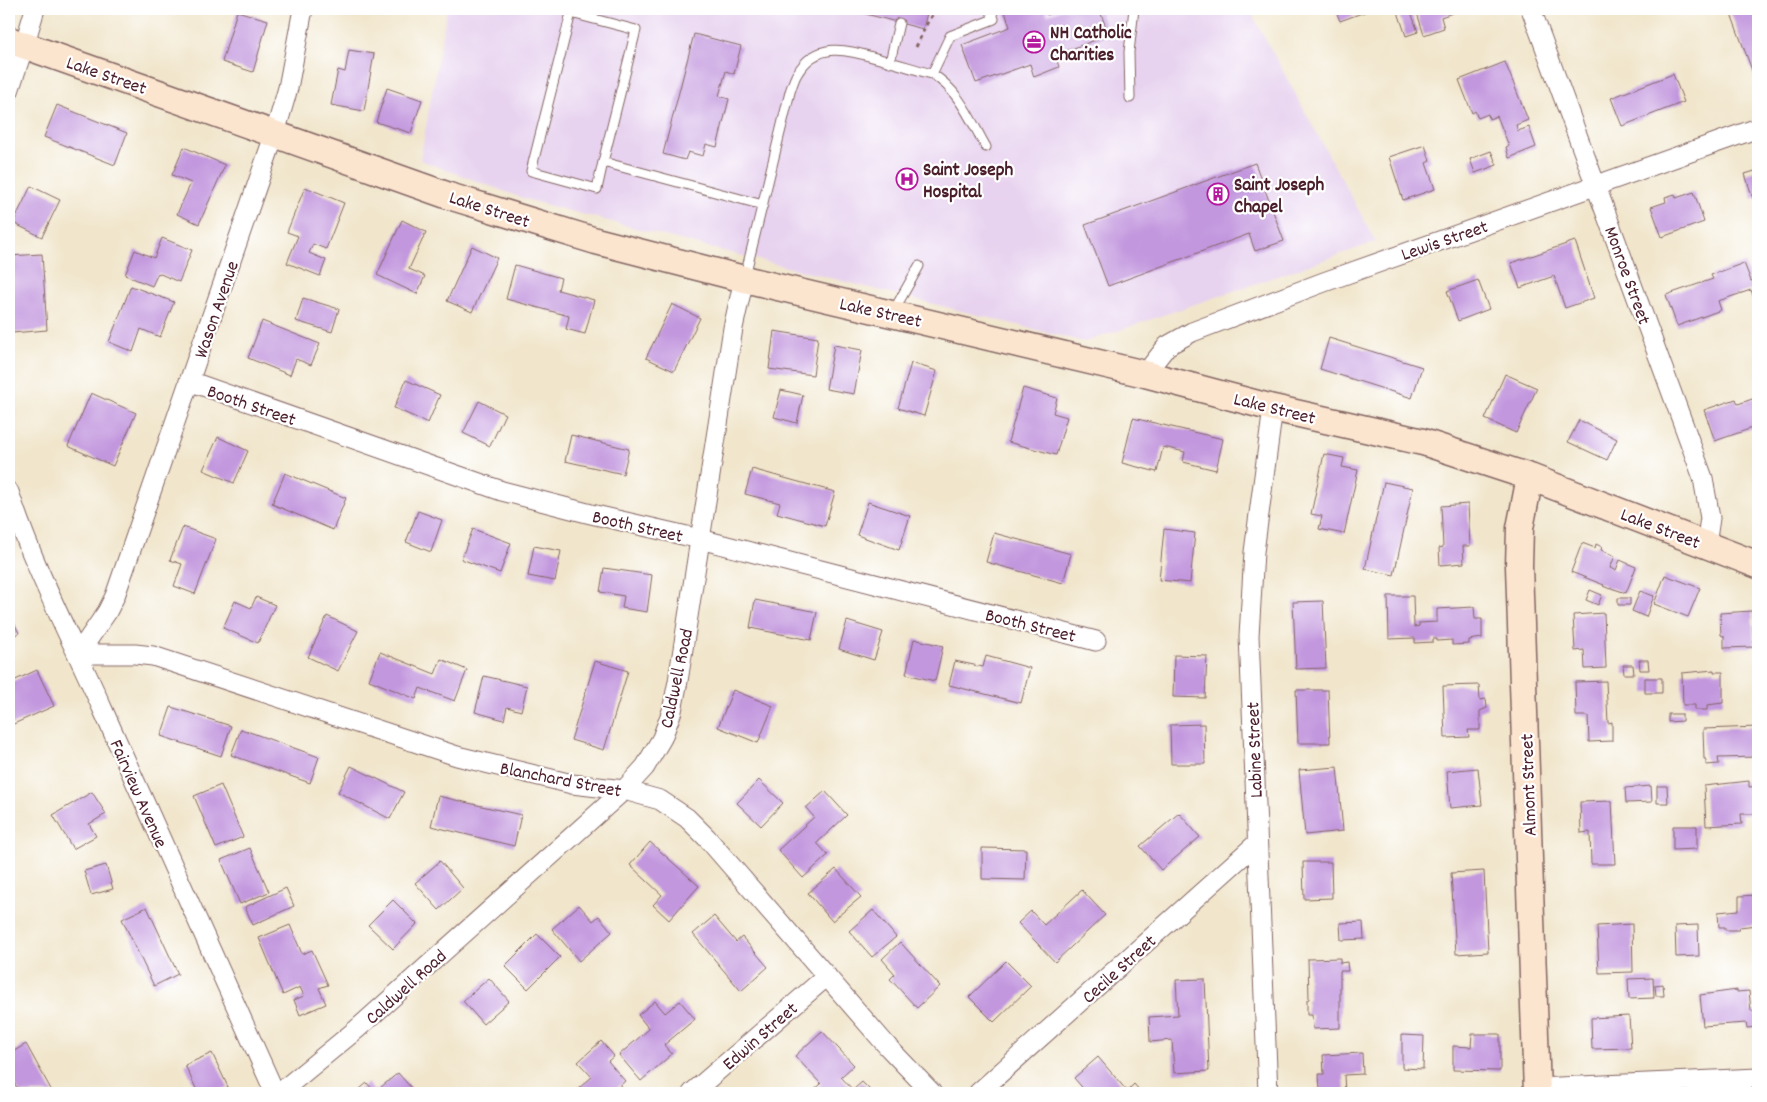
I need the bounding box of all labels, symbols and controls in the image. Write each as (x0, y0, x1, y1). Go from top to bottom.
place label: NH Catholic Charities (1050, 21, 1132, 70)
office icon: NH Catholic Charities (1022, 30, 1046, 54)
street label: Lake Street (62, 51, 150, 104)
place label: Saint Joseph Hospital (923, 158, 1013, 207)
hospital icon: Saint Joseph Hospital (895, 167, 919, 191)
place label: Saint Joseph Chapel (1234, 173, 1324, 222)
building icon: Saint Joseph Chapel (1206, 182, 1230, 206)
street label: Lake Street (445, 186, 533, 237)
street label: Lewis Street (1398, 215, 1492, 270)
street label: Monroe Street (1595, 223, 1656, 329)
street label: Wason Avenue (189, 258, 248, 362)
street label: Lake Street (837, 292, 924, 337)
street label: Booth Street (203, 380, 299, 435)
street label: Lake Street (1230, 387, 1318, 434)
street label: Lake Street (1616, 503, 1703, 558)
street label: Booth Street (589, 505, 685, 552)
street label: Booth Street (982, 603, 1078, 652)
street label: Caldwell Road (655, 626, 702, 731)
street label: Labine Street (1241, 701, 1272, 798)
street label: Almont Street (1515, 733, 1546, 837)
street label: Fairview Avenue (101, 736, 173, 853)
street label: Blanchard Street (497, 756, 623, 806)
street label: Cecile Street (1077, 930, 1164, 1012)
street label: Caldwell Road (361, 945, 454, 1033)
street label: Edwin Street (718, 997, 805, 1078)

